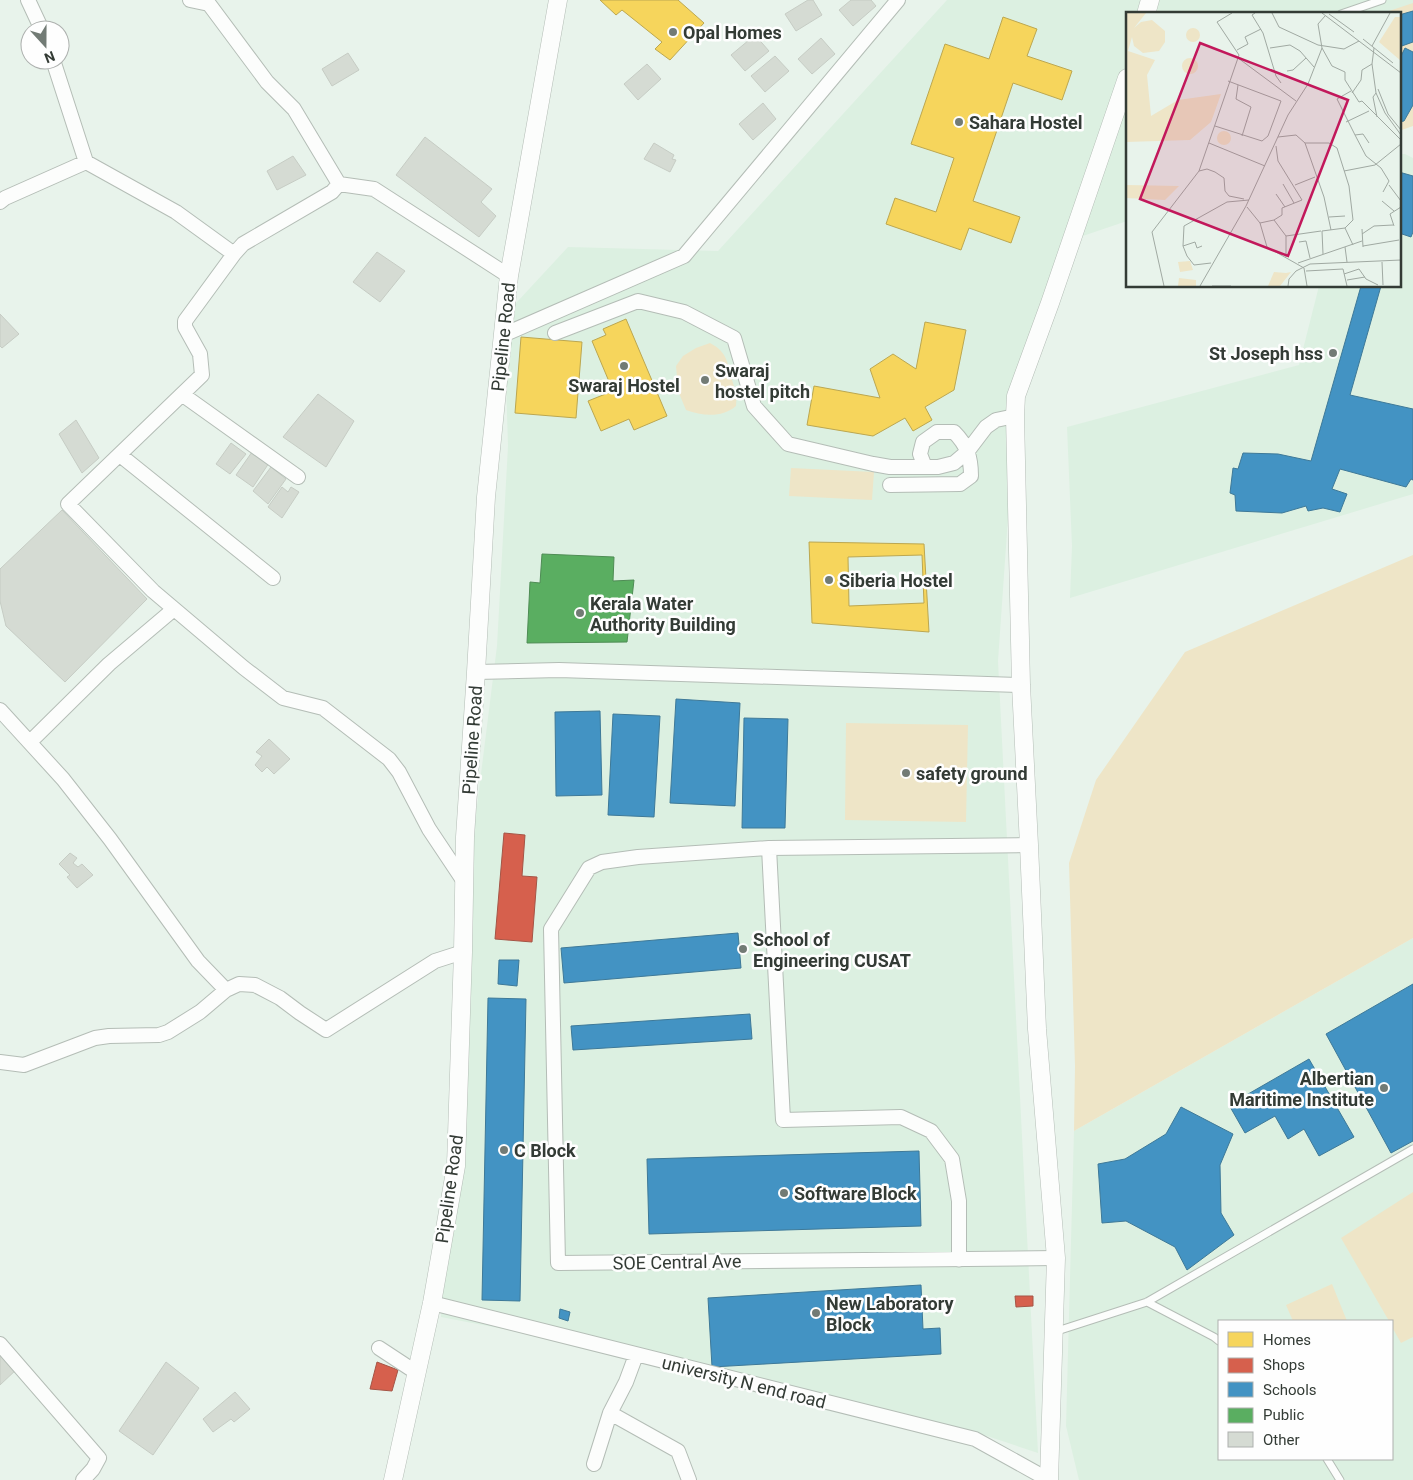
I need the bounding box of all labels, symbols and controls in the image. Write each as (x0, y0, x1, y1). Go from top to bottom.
inset map (1126, 12, 1400, 288)
north arrow (20, 20, 70, 70)
place label: Opal Homes (683, 22, 782, 43)
marker: Opal Homes (667, 26, 679, 38)
text: N (42, 48, 57, 66)
place label: Sahara Hostel (969, 112, 1083, 133)
marker: Sahara Hostel (953, 116, 965, 128)
street label: Pipeline Road (487, 282, 519, 392)
place label: St Joseph hss (1209, 343, 1323, 364)
marker: St Joseph hss (1327, 347, 1339, 359)
marker: Swaraj Hostel (618, 360, 630, 372)
place label: Swaraj hostel pitch (715, 360, 810, 402)
marker: Swaraj hostel pitch (699, 374, 711, 386)
place label: Swaraj Hostel (568, 375, 680, 396)
place label: Siberia Hostel (839, 570, 953, 591)
marker: Siberia Hostel (823, 574, 835, 586)
place label: Kerala Water Authority Building (590, 593, 736, 635)
marker: Kerala Water Authority Building (574, 607, 586, 619)
street label: Pipeline Road (458, 685, 486, 795)
place label: safety ground (916, 763, 1028, 784)
marker: safety ground (900, 767, 912, 779)
place label: School of Engineering CUSAT (753, 929, 911, 971)
marker: School of Engineering CUSAT (737, 943, 749, 955)
place label: Albertian Maritime Institute (1229, 1068, 1374, 1110)
marker: Albertian Maritime Institute (1378, 1082, 1390, 1094)
street label: Pipeline Road (431, 1133, 467, 1245)
place label: C Block (514, 1140, 576, 1161)
marker: C Block (498, 1144, 510, 1156)
place label: Software Block (794, 1183, 917, 1204)
marker: Software Block (778, 1187, 790, 1199)
street label: SOE Central Ave (612, 1250, 742, 1274)
place label: New Laboratory Block (826, 1293, 954, 1335)
marker: New Laboratory Block (810, 1307, 822, 1319)
legend (1218, 1320, 1393, 1460)
text: Homes (1263, 1331, 1311, 1349)
street label: university N end road (660, 1351, 828, 1413)
text: Shops (1263, 1356, 1305, 1374)
text: Schools (1263, 1381, 1317, 1399)
text: Public (1263, 1406, 1304, 1424)
text: Other (1263, 1431, 1300, 1449)

